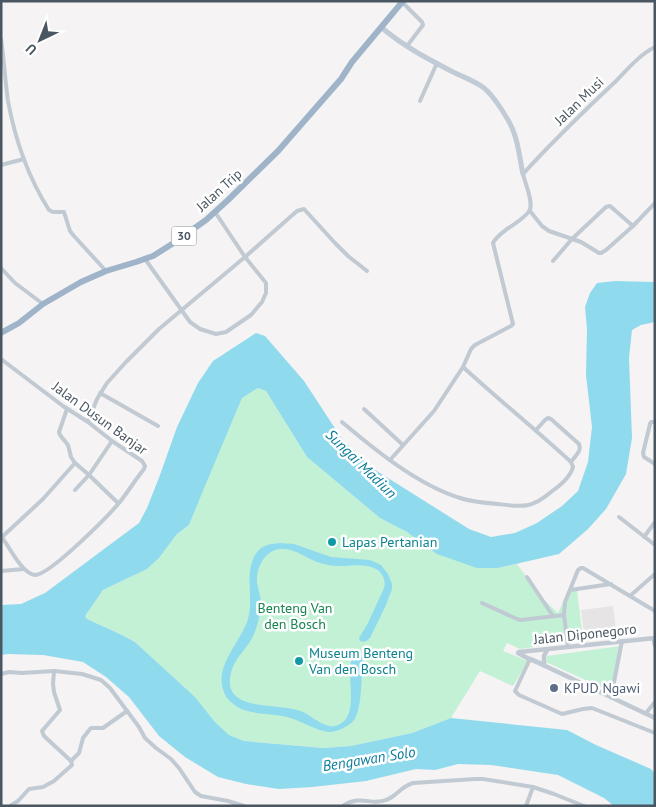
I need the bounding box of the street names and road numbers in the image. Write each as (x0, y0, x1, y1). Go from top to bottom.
street label: Jalan Musi (550, 73, 607, 130)
street label: Jalan Trip (192, 165, 246, 216)
road number: 30 (172, 227, 196, 246)
street label: Jalan Dusun Banjar (48, 377, 151, 459)
street label: Jalan Diponegoro (532, 620, 637, 648)

